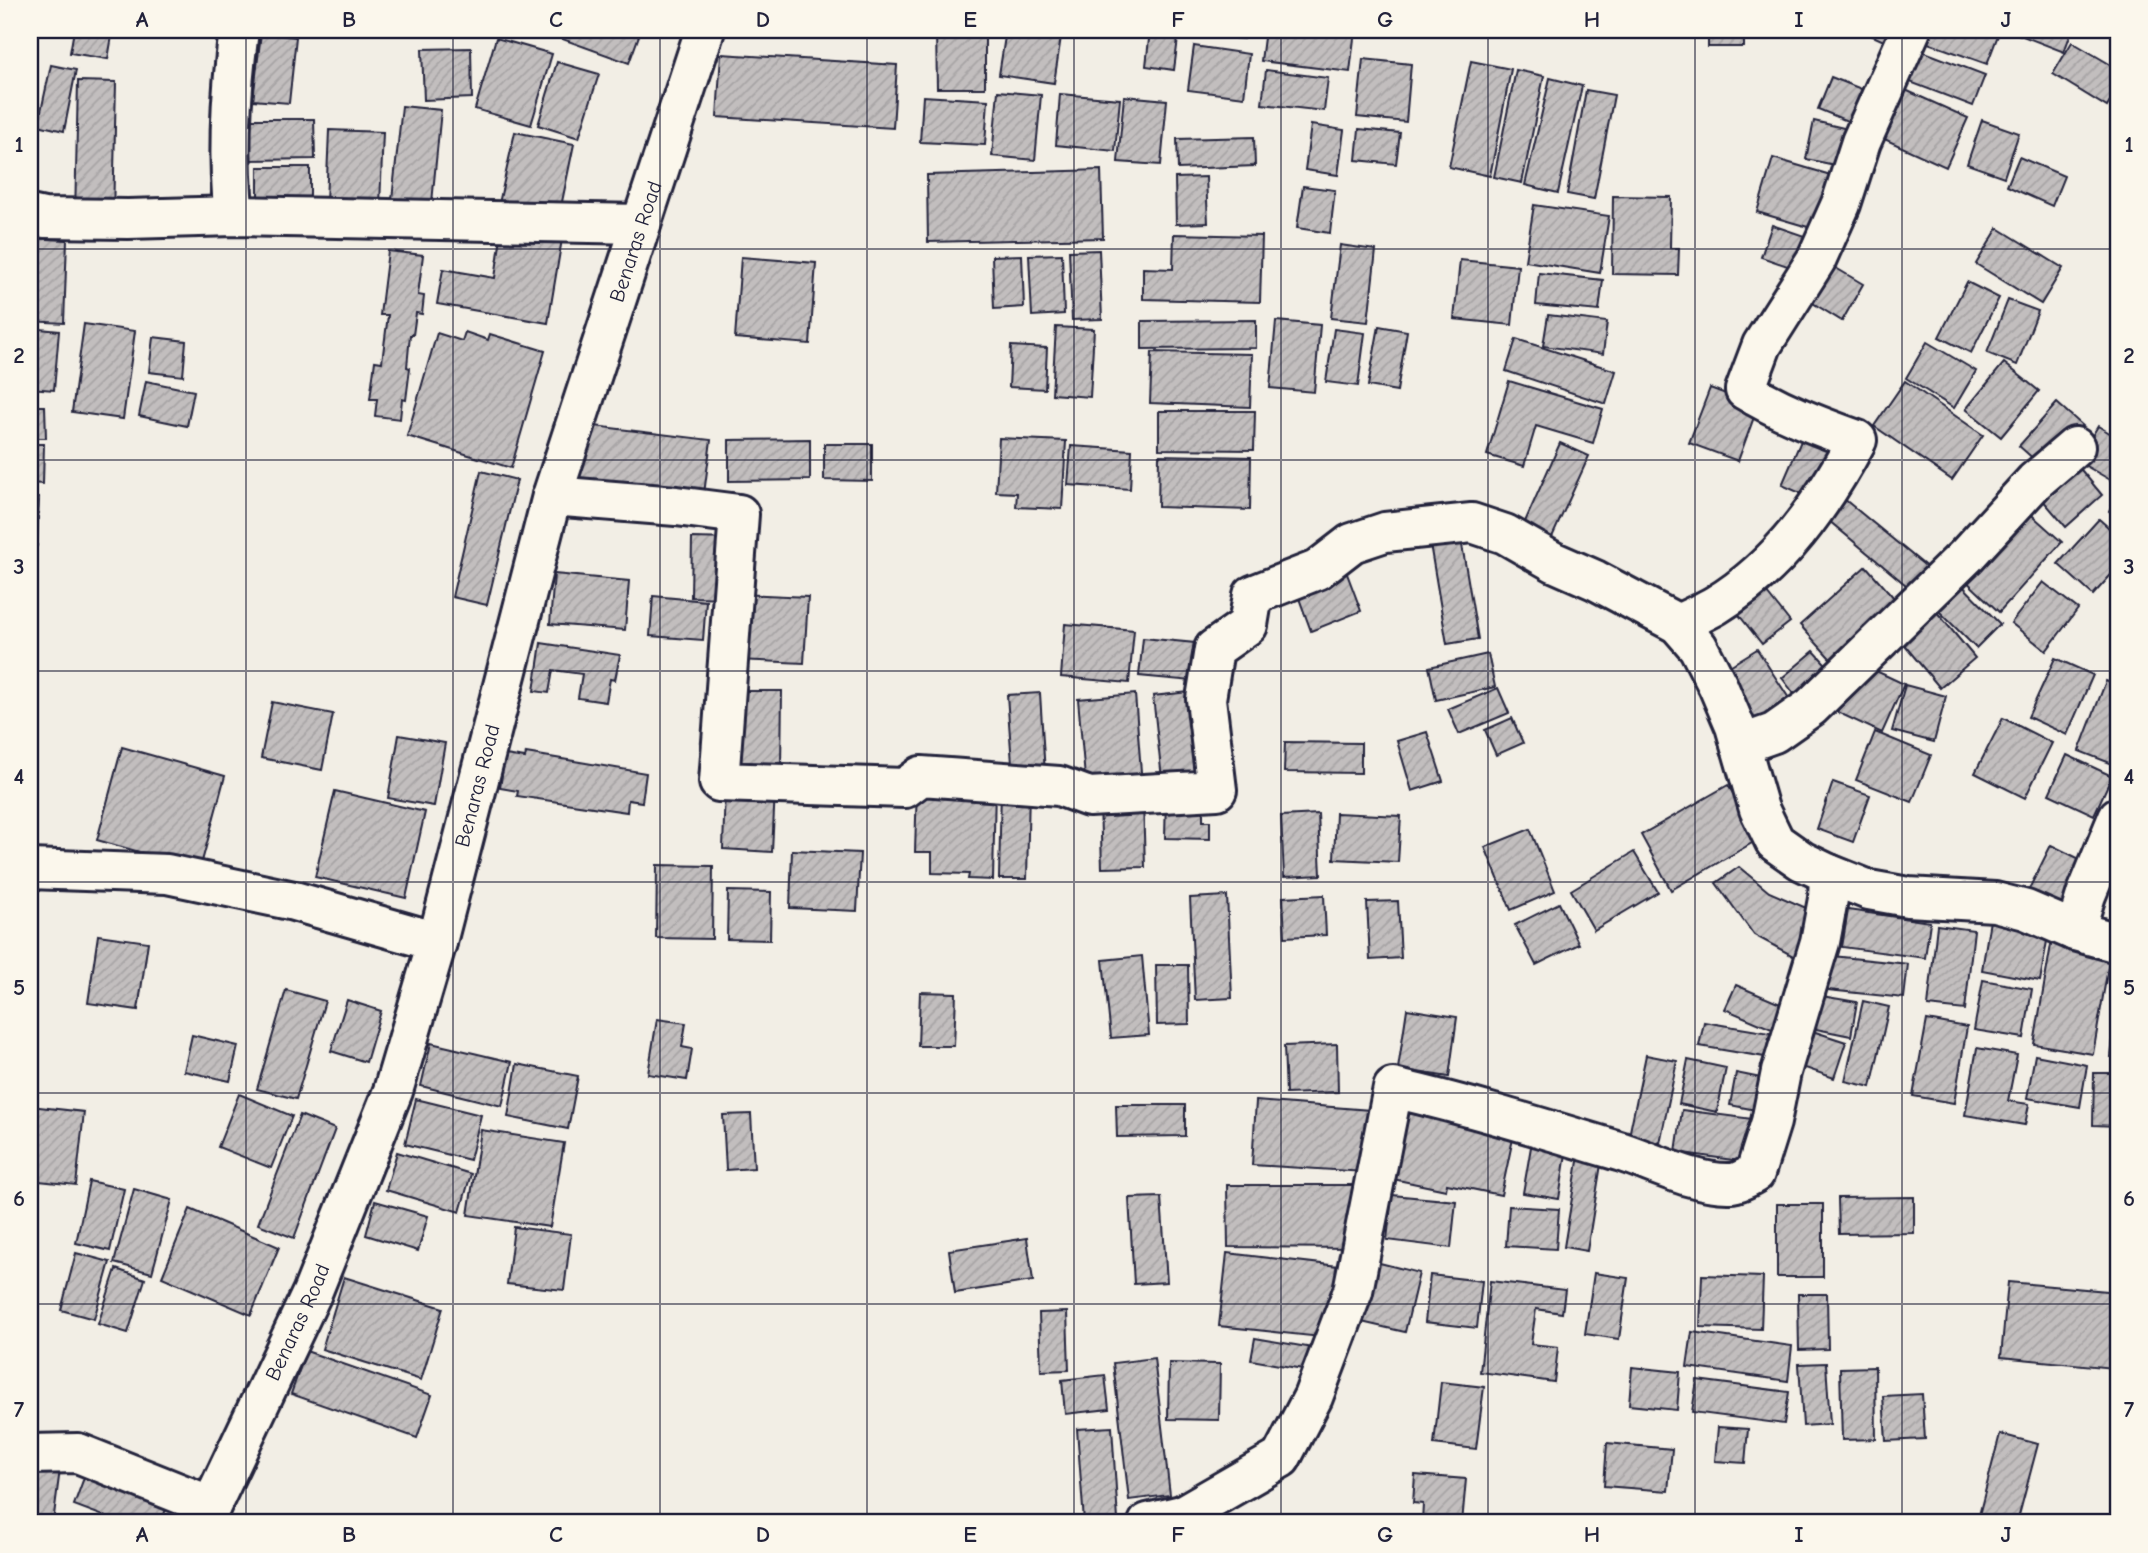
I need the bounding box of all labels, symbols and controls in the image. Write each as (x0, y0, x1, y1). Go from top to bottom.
text: A (136, 6, 149, 33)
text: B (342, 6, 356, 33)
text: C (549, 6, 563, 33)
text: D (756, 6, 770, 33)
text: E (963, 6, 977, 33)
text: F (1171, 6, 1185, 33)
text: G (1377, 6, 1393, 33)
text: H (1584, 6, 1600, 33)
text: I (1794, 6, 1804, 33)
text: J (2001, 6, 2012, 33)
text: 1 (14, 131, 24, 158)
text: 1 (2124, 131, 2134, 158)
street label: Benaras Road (605, 178, 667, 305)
text: 2 (13, 342, 25, 369)
text: 2 (2123, 342, 2135, 369)
text: 3 (13, 553, 25, 580)
text: 3 (2123, 553, 2135, 580)
street label: Benaras Road (450, 722, 505, 850)
text: 4 (14, 763, 25, 790)
text: 4 (2124, 763, 2135, 790)
text: 5 (13, 974, 25, 1001)
text: 5 (2123, 974, 2135, 1001)
text: 6 (13, 1185, 25, 1212)
text: 6 (2123, 1185, 2135, 1212)
street label: Benaras Road (260, 1260, 334, 1384)
text: 7 (14, 1396, 25, 1423)
text: 7 (2124, 1396, 2135, 1423)
text: A (136, 1521, 149, 1548)
text: B (342, 1521, 356, 1548)
text: C (549, 1521, 563, 1548)
text: D (756, 1521, 770, 1548)
text: E (963, 1521, 977, 1548)
text: F (1171, 1521, 1185, 1548)
text: G (1377, 1521, 1393, 1548)
text: H (1584, 1521, 1600, 1548)
text: I (1794, 1521, 1804, 1548)
text: J (2001, 1521, 2012, 1548)

